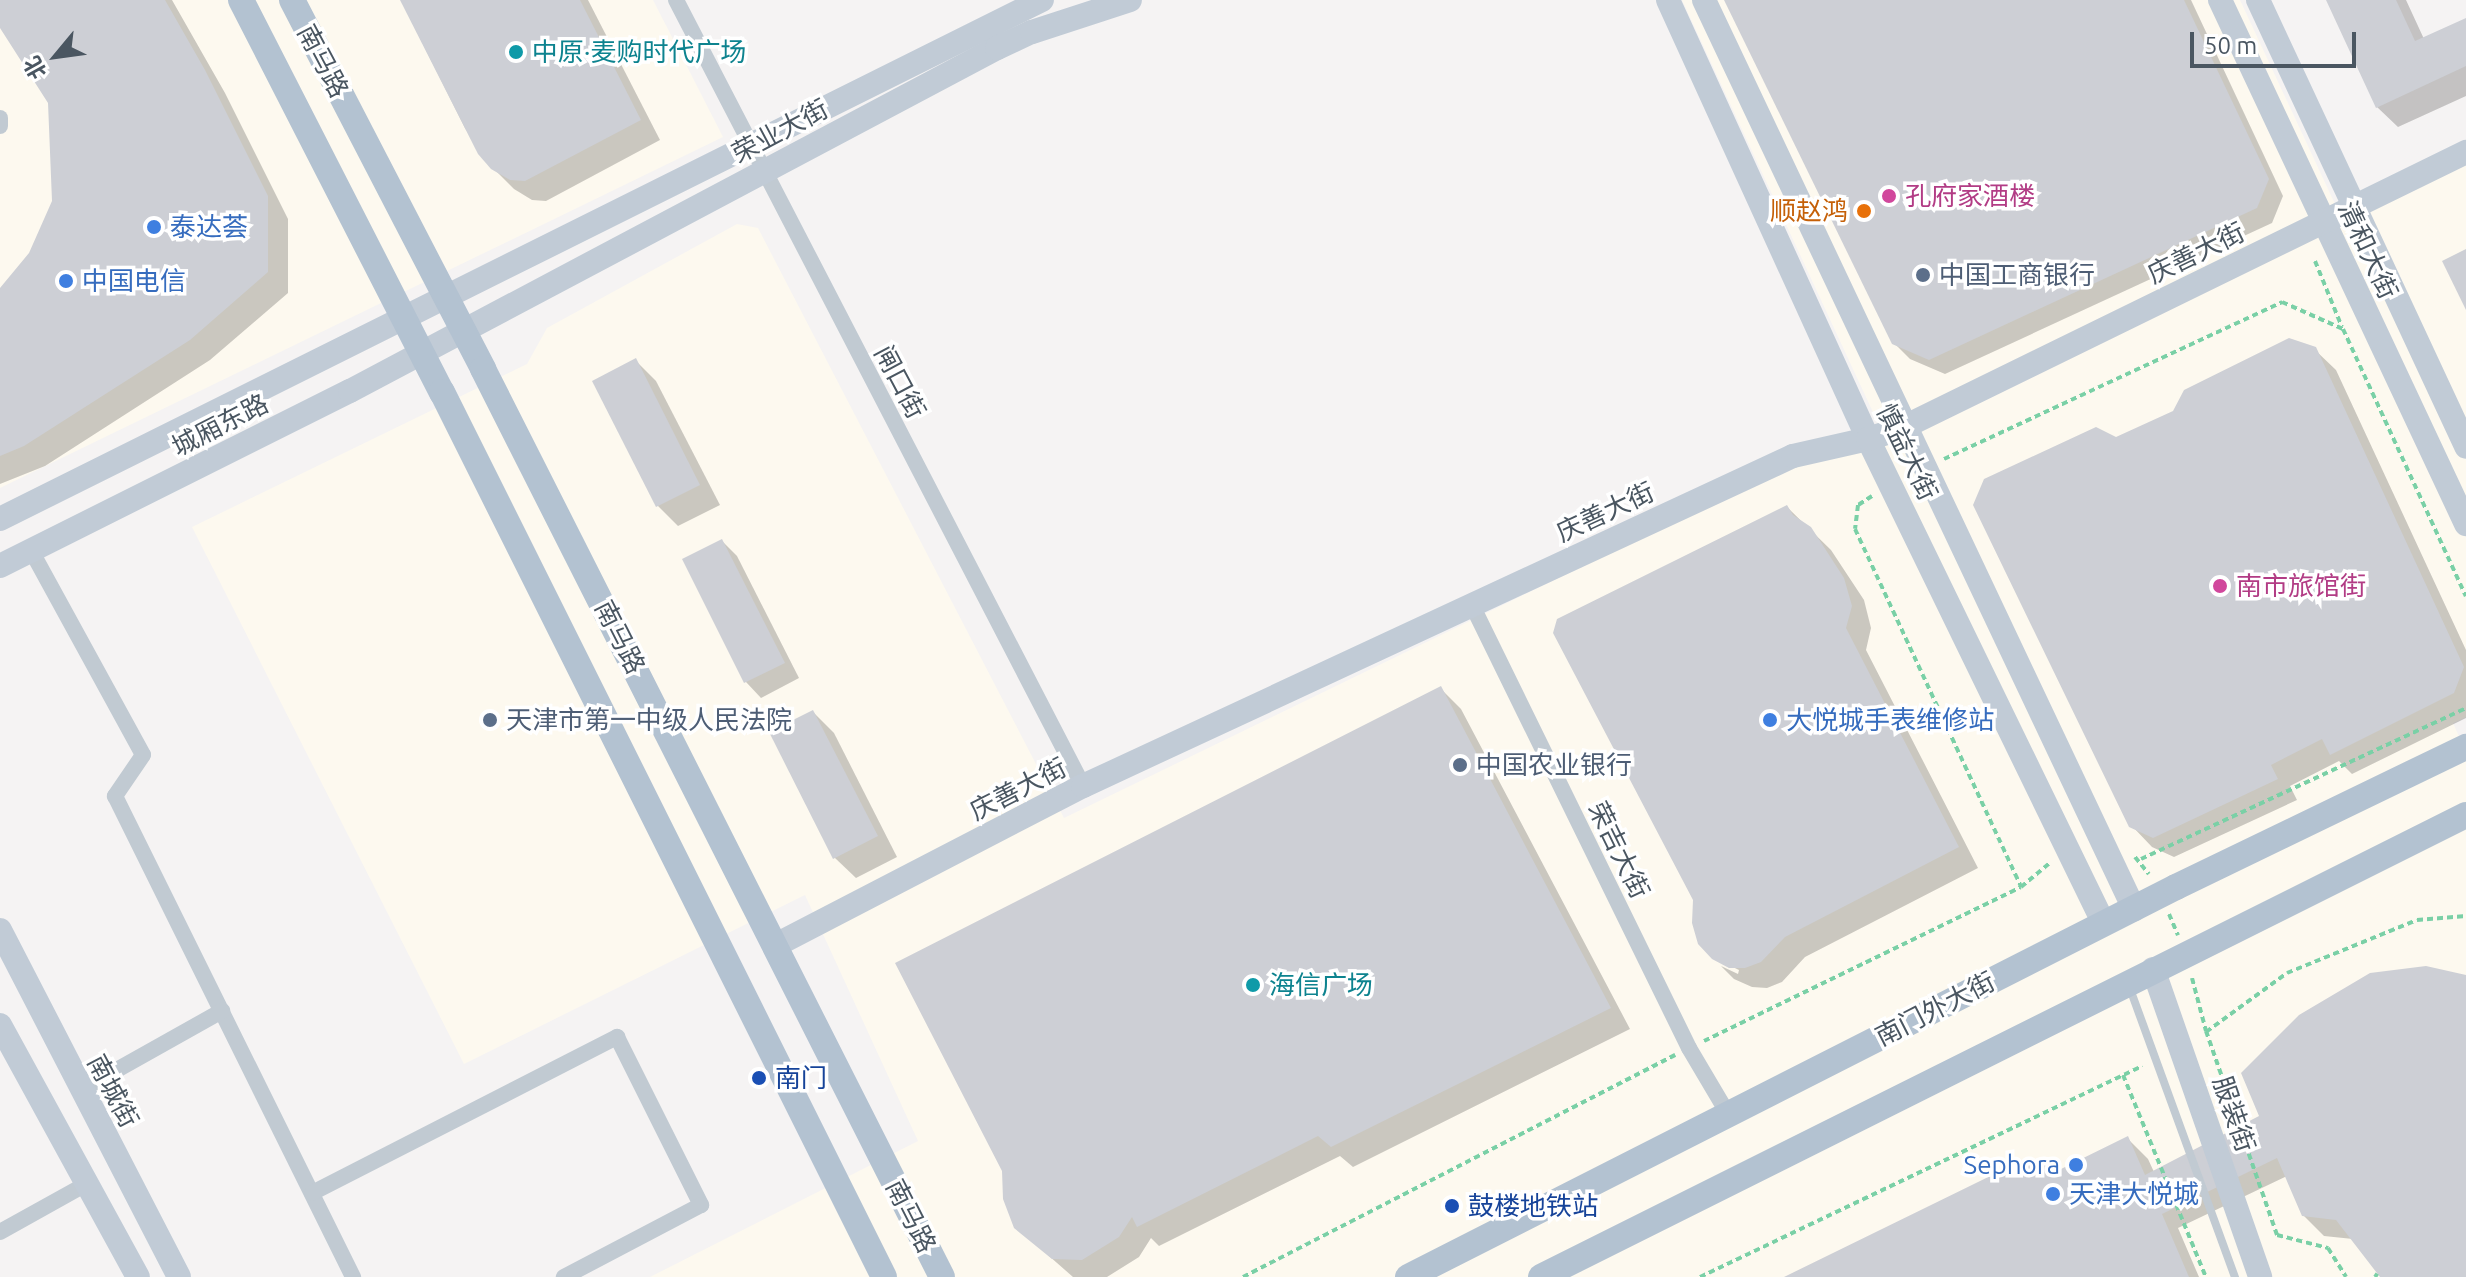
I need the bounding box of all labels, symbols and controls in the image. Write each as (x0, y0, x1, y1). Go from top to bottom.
north arrow (16, 16, 96, 96)
scale bar (2194, 16, 2360, 66)
street label: 南马路 (291, 19, 355, 103)
text: 50 m (2204, 32, 2257, 59)
place label: 中原·麦购时代广场 (532, 36, 746, 68)
marker: 中原·麦购时代广场 (507, 43, 525, 61)
text: 北 (18, 52, 51, 84)
street label: 荣业大街 (727, 93, 833, 169)
place label: 孔府家酒楼 (1905, 180, 2035, 212)
marker: 孔府家酒楼 (1880, 187, 1898, 205)
place label: 顺赵鸿 (1770, 195, 1848, 227)
street label: 清和大街 (2332, 196, 2404, 304)
marker: 顺赵鸿 (1855, 202, 1873, 220)
place label: 泰达荟 (170, 211, 248, 243)
street label: 庆善大街 (2142, 216, 2250, 290)
marker: 泰达荟 (145, 218, 163, 236)
place label: 中国工商银行 (1939, 259, 2095, 291)
place label: 中国电信 (82, 265, 186, 297)
marker: 中国工商银行 (1914, 266, 1932, 284)
marker: 中国电信 (57, 272, 75, 290)
street label: 闸口街 (868, 340, 932, 424)
street label: 城厢东路 (167, 387, 273, 463)
street label: 慎益大街 (1870, 398, 1944, 506)
street label: 庆善大街 (1551, 476, 1659, 548)
place label: 南市旅馆街 (2236, 570, 2366, 602)
marker: 南市旅馆街 (2211, 577, 2229, 595)
street label: 南马路 (588, 595, 652, 679)
place label: 天津市第一中级人民法院 (506, 704, 792, 736)
place label: 大悦城手表维修站 (1786, 704, 1994, 736)
marker: 天津市第一中级人民法院 (481, 711, 499, 729)
marker: 大悦城手表维修站 (1761, 711, 1779, 729)
place label: 中国农业银行 (1476, 749, 1632, 781)
street label: 庆善大街 (965, 751, 1071, 827)
marker: 中国农业银行 (1451, 756, 1469, 774)
street label: 荣吉大街 (1582, 796, 1656, 904)
street label: 南门外大街 (1870, 966, 2000, 1052)
place label: 海信广场 (1269, 969, 1373, 1001)
marker: 海信广场 (1244, 976, 1262, 994)
street label: 南城街 (81, 1049, 145, 1133)
place label: 南门 (775, 1062, 827, 1094)
marker: 南门 (750, 1069, 768, 1087)
street label: 服装街 (2207, 1072, 2261, 1156)
place label: Sephora (1964, 1149, 2060, 1181)
marker: Sephora (2067, 1156, 2085, 1174)
street label: 南马路 (879, 1174, 943, 1258)
place label: 天津大悦城 (2069, 1178, 2199, 1210)
marker: 天津大悦城 (2044, 1185, 2062, 1203)
place label: 鼓楼地铁站 (1468, 1190, 1598, 1222)
marker: 鼓楼地铁站 (1443, 1197, 1461, 1215)

